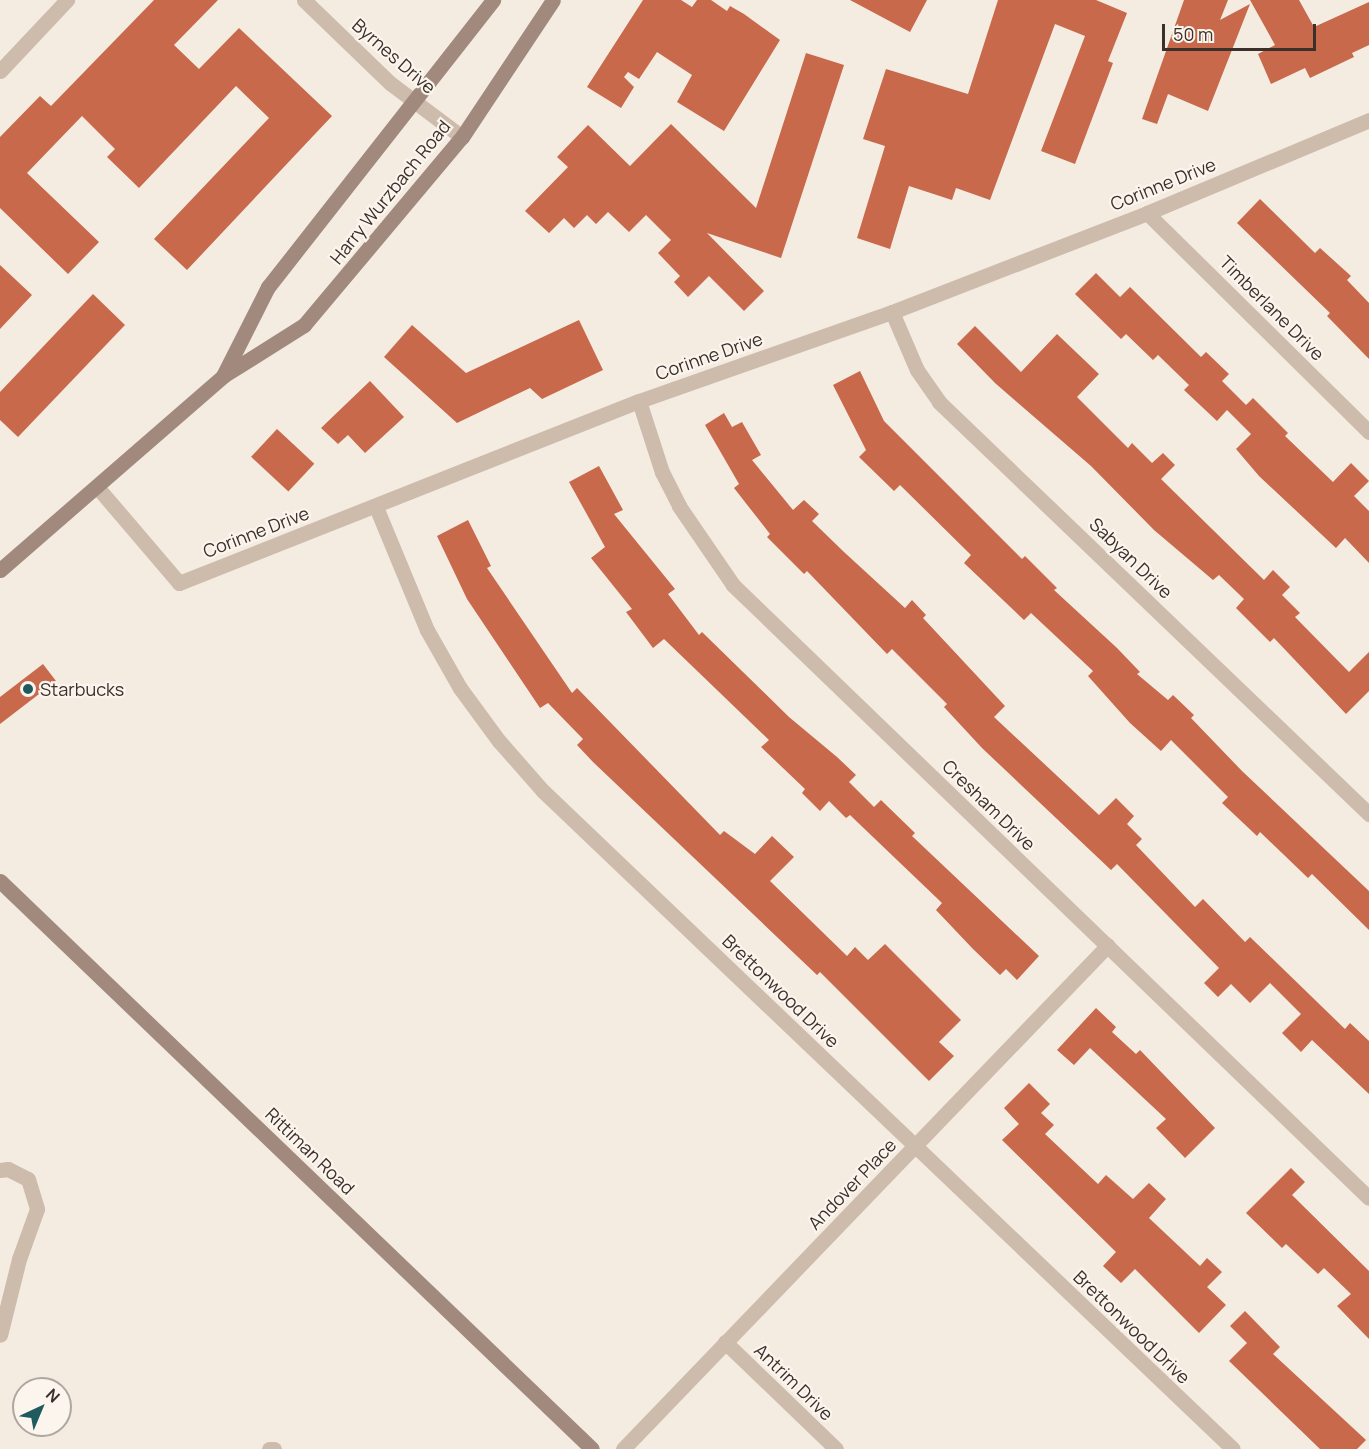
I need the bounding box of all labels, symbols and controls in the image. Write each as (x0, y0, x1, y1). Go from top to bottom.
scale bar (1165, 12, 1320, 50)
street label: Byrnes Drive (348, 14, 440, 98)
text: 50 m (1173, 22, 1213, 46)
street label: Harry Wurzbach Road (325, 116, 455, 268)
street label: Corinne Drive (1107, 153, 1219, 215)
street label: Timberlane Drive (1215, 251, 1329, 365)
street label: Corinne Drive (653, 328, 765, 384)
street label: Corinne Drive (200, 502, 312, 562)
street label: Sabyan Drive (1085, 513, 1177, 603)
place label: Starbucks (40, 678, 124, 700)
marker: Starbucks (21, 682, 35, 696)
street label: Cresham Drive (938, 755, 1040, 855)
street label: Brettonwood Drive (718, 930, 844, 1052)
street label: Rittiman Road (261, 1103, 359, 1199)
street label: Andover Place (803, 1134, 901, 1234)
street label: Brettonwood Drive (1069, 1266, 1195, 1388)
street label: Antrim Drive (750, 1339, 838, 1425)
north arrow (12, 1377, 72, 1437)
text: N (41, 1384, 65, 1407)

